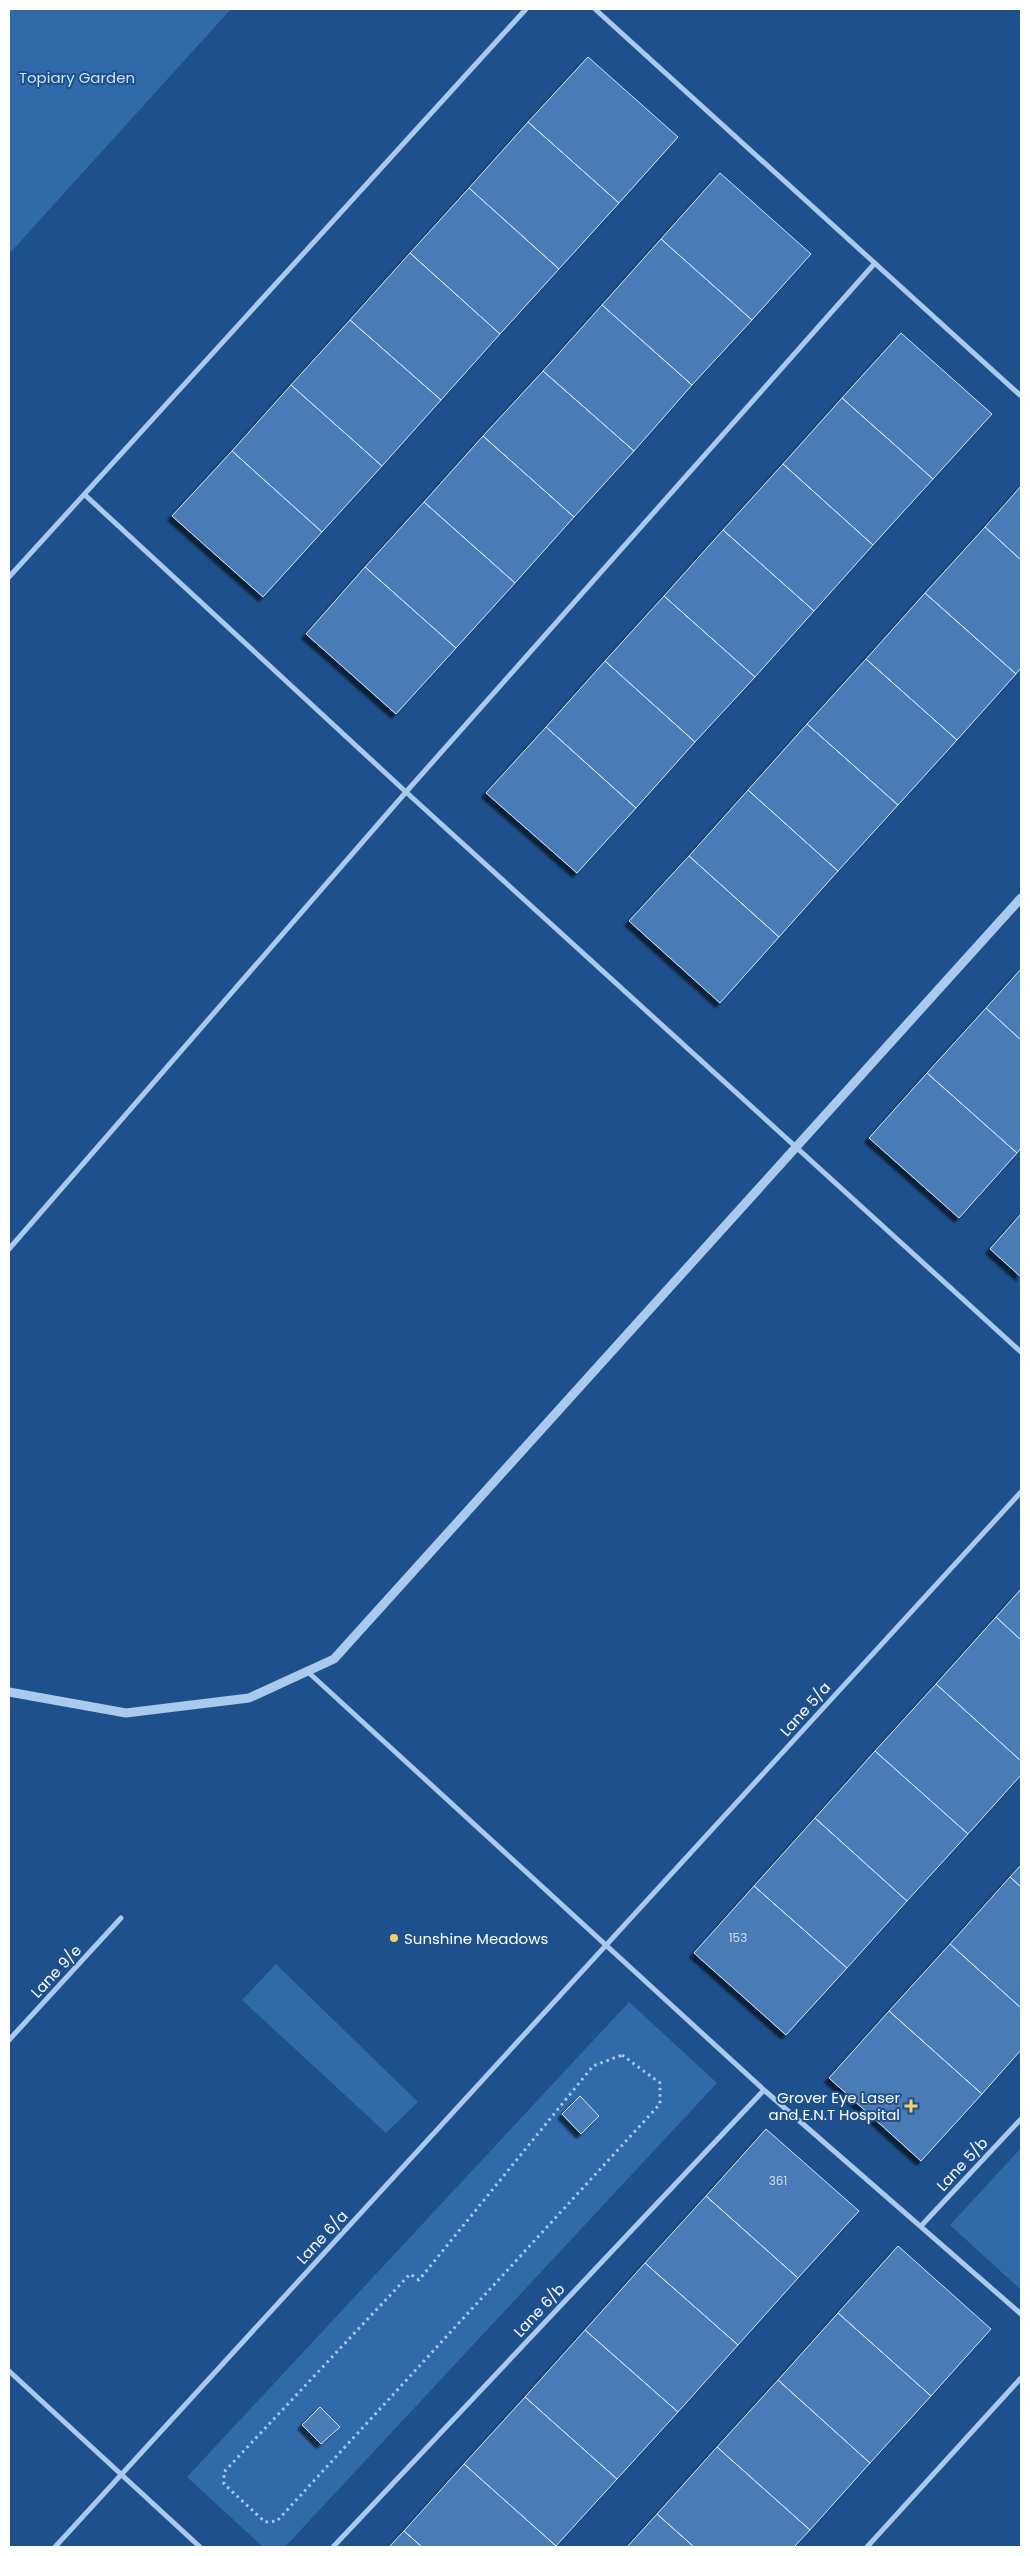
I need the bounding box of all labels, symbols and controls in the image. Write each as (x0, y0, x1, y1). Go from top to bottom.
park label: Topiary Garden (19, 67, 135, 88)
street label: Lane 5/a (775, 1677, 835, 1741)
place label: Sunshine Meadows (404, 1928, 548, 1949)
house number: 153 (729, 1929, 747, 1946)
marker: Sunshine Meadows (388, 1932, 400, 1944)
street label: Lane 9/e (26, 1940, 86, 2002)
place label: Grover Eye Laser and E.N.T Hospital (769, 2087, 900, 2125)
marker: Grover Eye Laser and E.N.T Hospital (904, 2099, 918, 2113)
street label: Lane 5/b (932, 2133, 992, 2195)
house number: 361 (769, 2172, 787, 2189)
street label: Lane 6/a (292, 2206, 352, 2268)
street label: Lane 6/b (509, 2279, 569, 2341)

